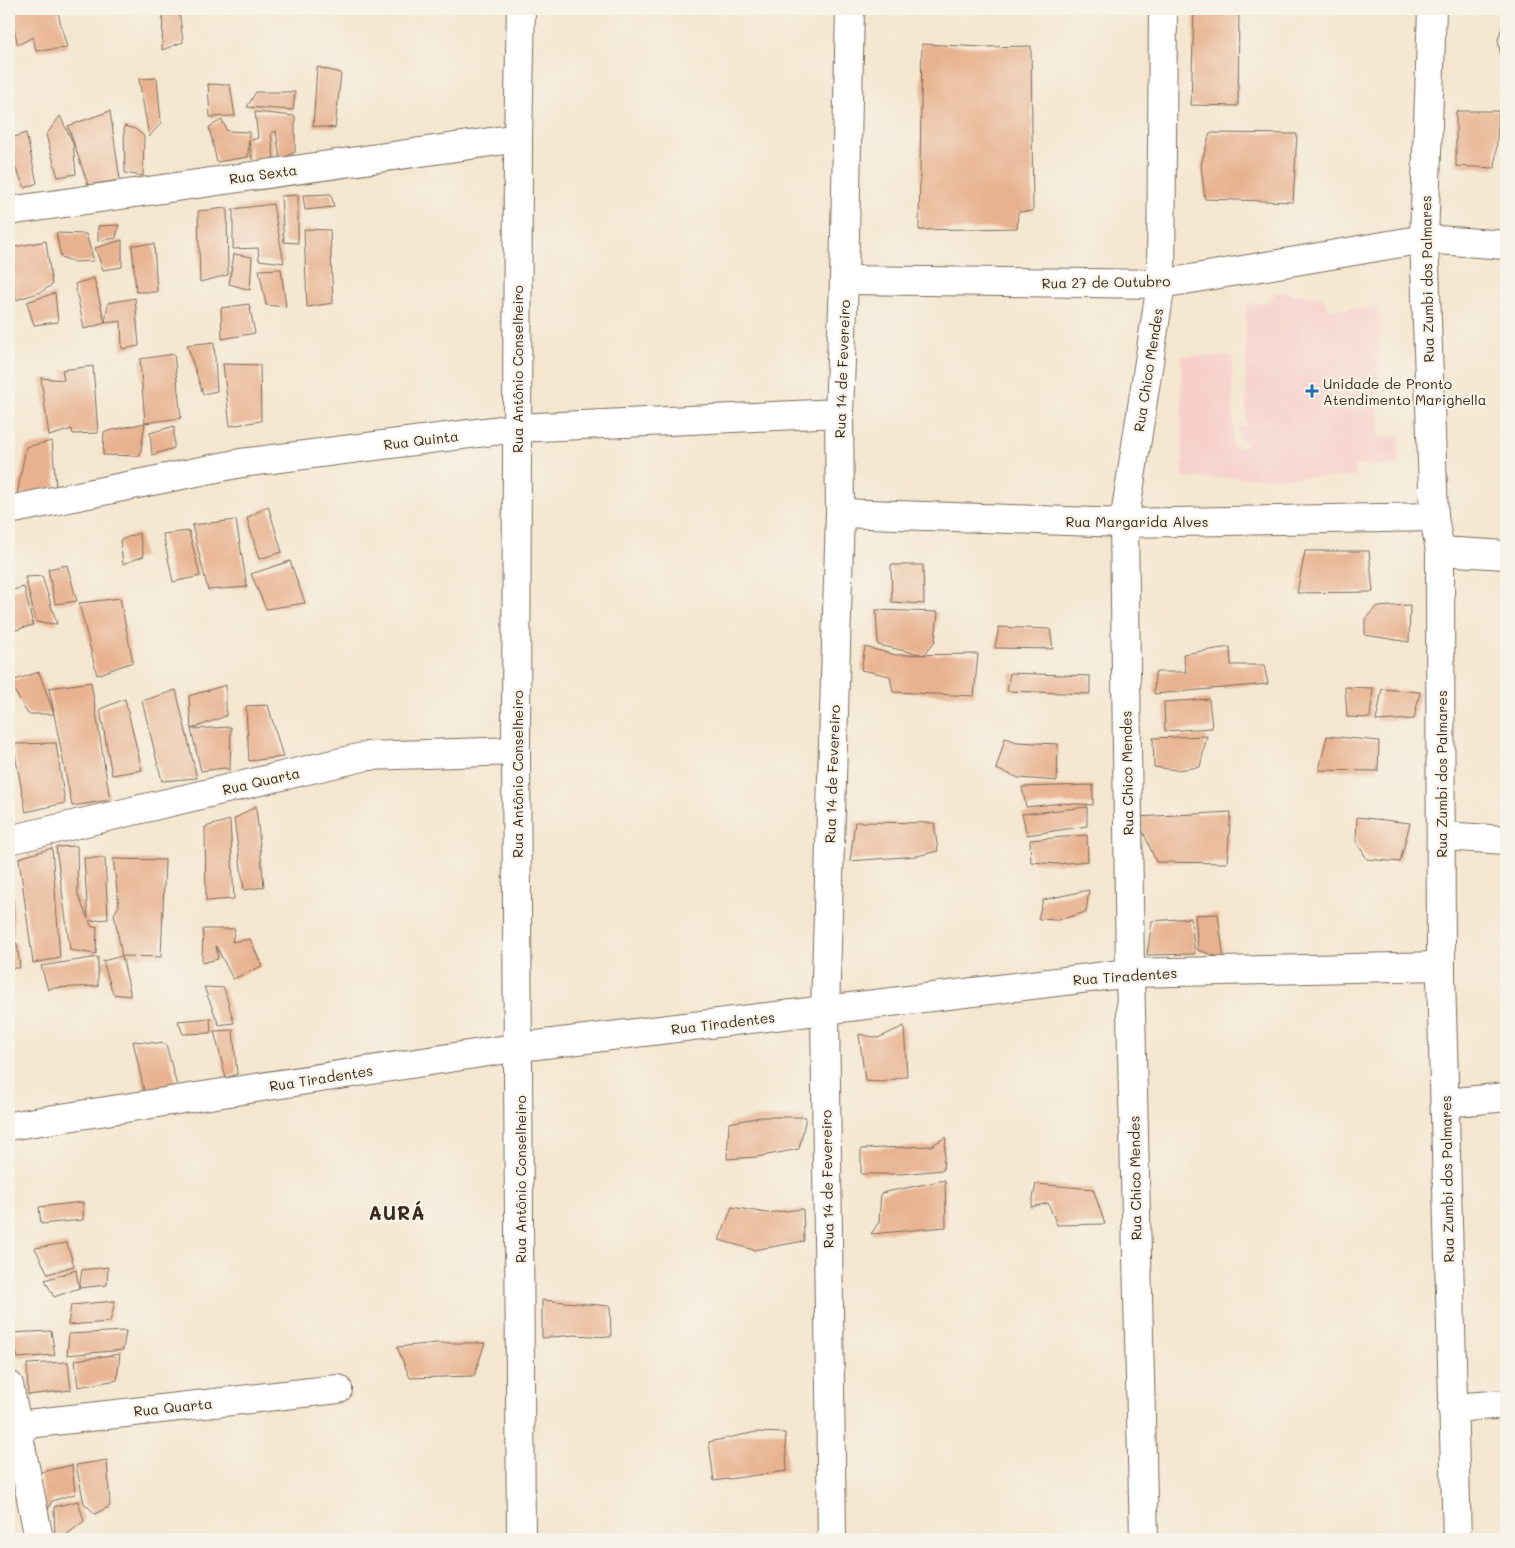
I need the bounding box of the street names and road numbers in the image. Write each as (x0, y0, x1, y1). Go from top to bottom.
street label: Rua Sexta (228, 160, 298, 188)
street label: Rua Zumbi dos Palmares (1416, 195, 1438, 363)
street label: Rua 27 de Outubro (1041, 271, 1171, 293)
street label: Rua Antônio Conselheiro (508, 285, 527, 453)
street label: Rua 14 de Fevereiro (830, 299, 854, 439)
street label: Rua Chico Mendes (1129, 307, 1167, 433)
street label: Rua Quinta (382, 426, 460, 454)
street label: Rua Margarida Alves (1065, 512, 1209, 531)
street label: Rua Antônio Conselheiro (508, 690, 527, 858)
street label: Rua Zumbi dos Palmares (1432, 690, 1451, 858)
street label: Rua 14 de Fevereiro (820, 704, 844, 844)
street label: Rua Chico Mendes (1116, 710, 1138, 836)
street label: Rua Quarta (220, 763, 302, 799)
street label: Rua Tiradentes (1072, 963, 1178, 989)
street label: Rua Tiradentes (670, 1007, 776, 1039)
street label: Rua Tiradentes (268, 1060, 374, 1096)
street label: Rua Antônio Conselheiro (511, 1095, 530, 1263)
street label: Rua Zumbi dos Palmares (1436, 1095, 1458, 1263)
street label: Rua 14 de Fevereiro (816, 1110, 838, 1248)
street label: Rua Chico Mendes (1124, 1115, 1146, 1241)
street label: Rua Quarta (133, 1393, 213, 1421)

